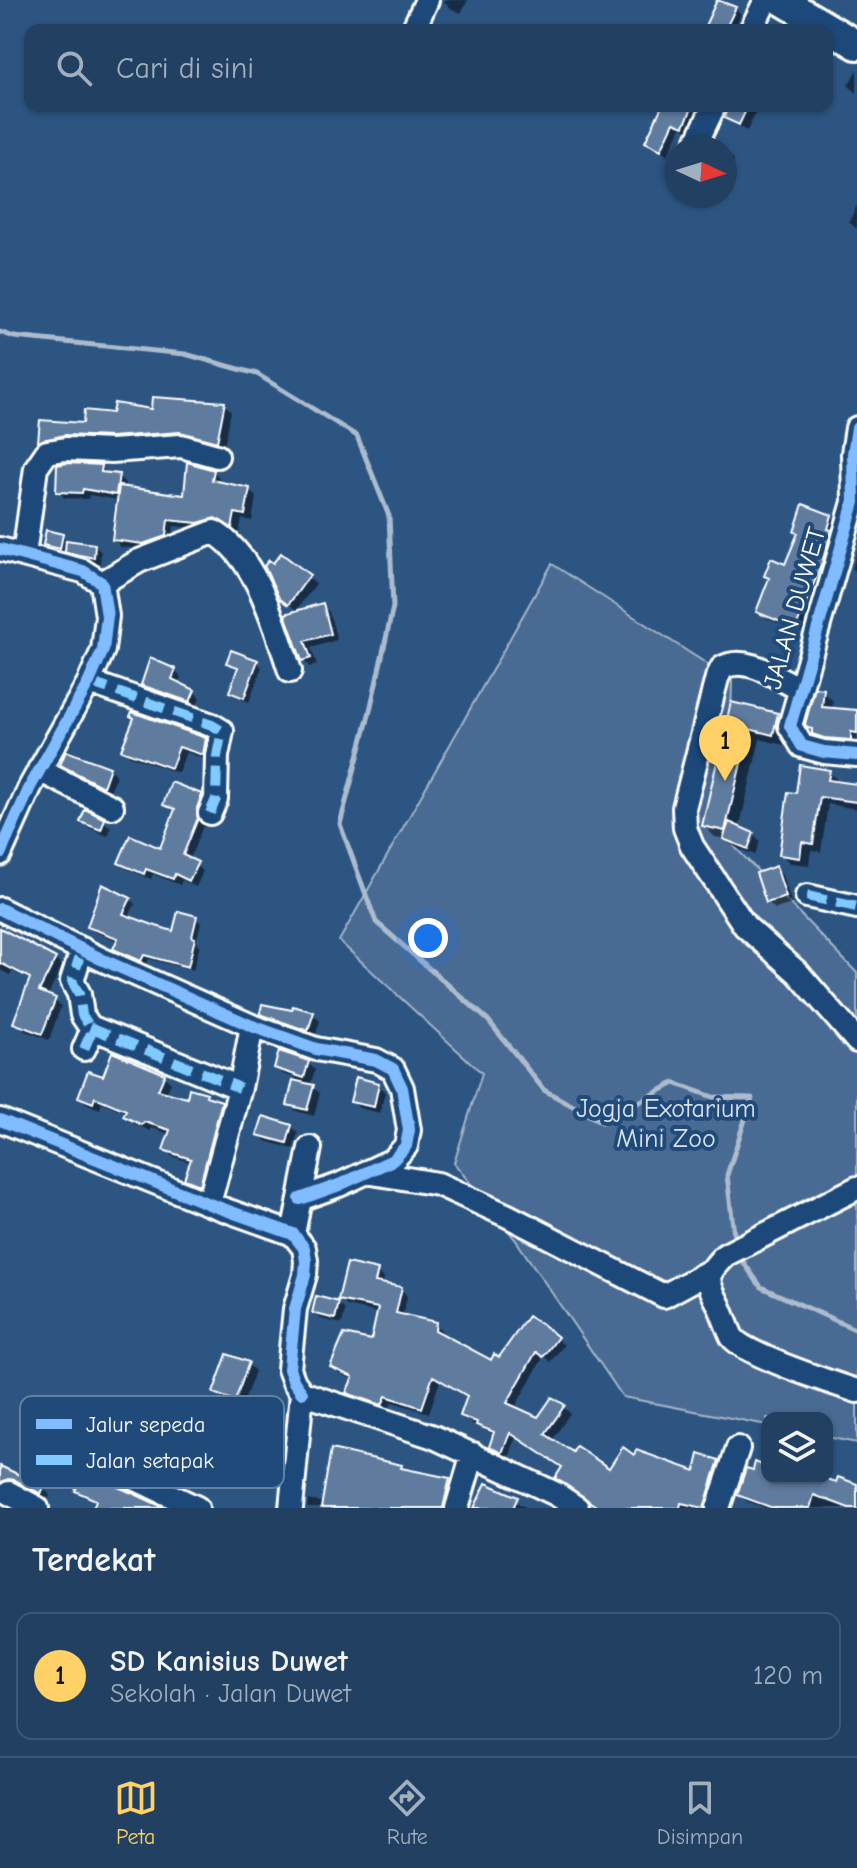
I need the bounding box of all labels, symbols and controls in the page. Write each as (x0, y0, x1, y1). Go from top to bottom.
search box (24, 24, 833, 112)
icon: search (52, 46, 96, 90)
text: Cari di sini (116, 51, 254, 86)
north arrow (665, 136, 737, 208)
street label: JALAN DUWET (758, 523, 833, 693)
pin: 1 (699, 715, 751, 781)
your location (408, 918, 448, 958)
park label: Jogja Exotarium Mini Zoo (576, 1094, 756, 1154)
legend (20, 1396, 284, 1488)
text: Jalur sepeda (86, 1412, 205, 1438)
map controls (761, 1412, 833, 1484)
button: layers (761, 1412, 833, 1484)
text: Jalan setapak (86, 1448, 214, 1474)
text: Terdekat (32, 1540, 155, 1580)
text: SD Kanisius Duwet (110, 1644, 348, 1679)
text: 1 (55, 1661, 65, 1691)
text: 120 m (753, 1661, 823, 1691)
text: Sekolah · Jalan Duwet (110, 1679, 351, 1709)
tab: Peta (114, 1776, 158, 1850)
tab: Rute (385, 1776, 429, 1850)
tab: Disimpan (657, 1776, 743, 1850)

